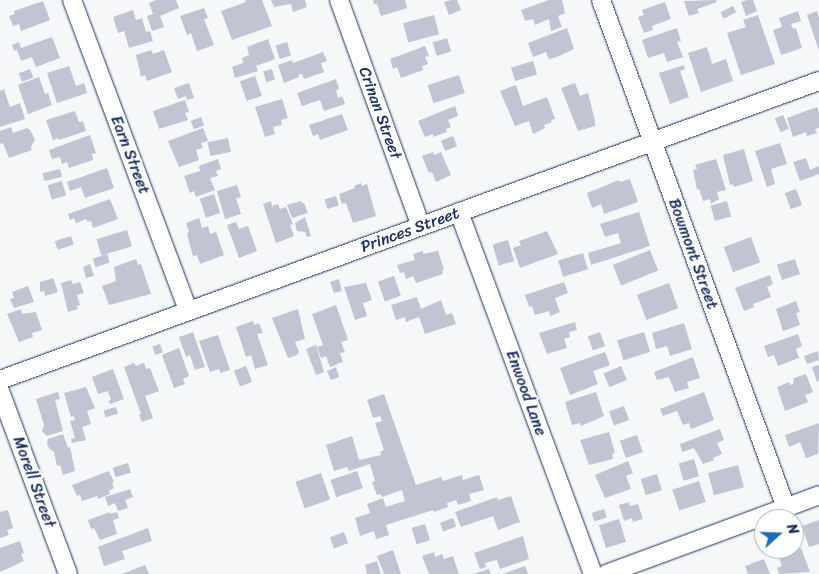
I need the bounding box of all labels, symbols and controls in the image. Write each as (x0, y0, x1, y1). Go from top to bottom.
street label: Crinan Street (354, 64, 406, 162)
street label: Earn Street (106, 113, 154, 197)
street label: Bowmont Street (664, 196, 722, 312)
street label: Princes Street (358, 203, 462, 257)
street label: Enwood Lane (502, 348, 550, 438)
street label: Morell Street (9, 434, 59, 530)
north arrow (754, 509, 804, 559)
text: N (779, 520, 806, 538)

